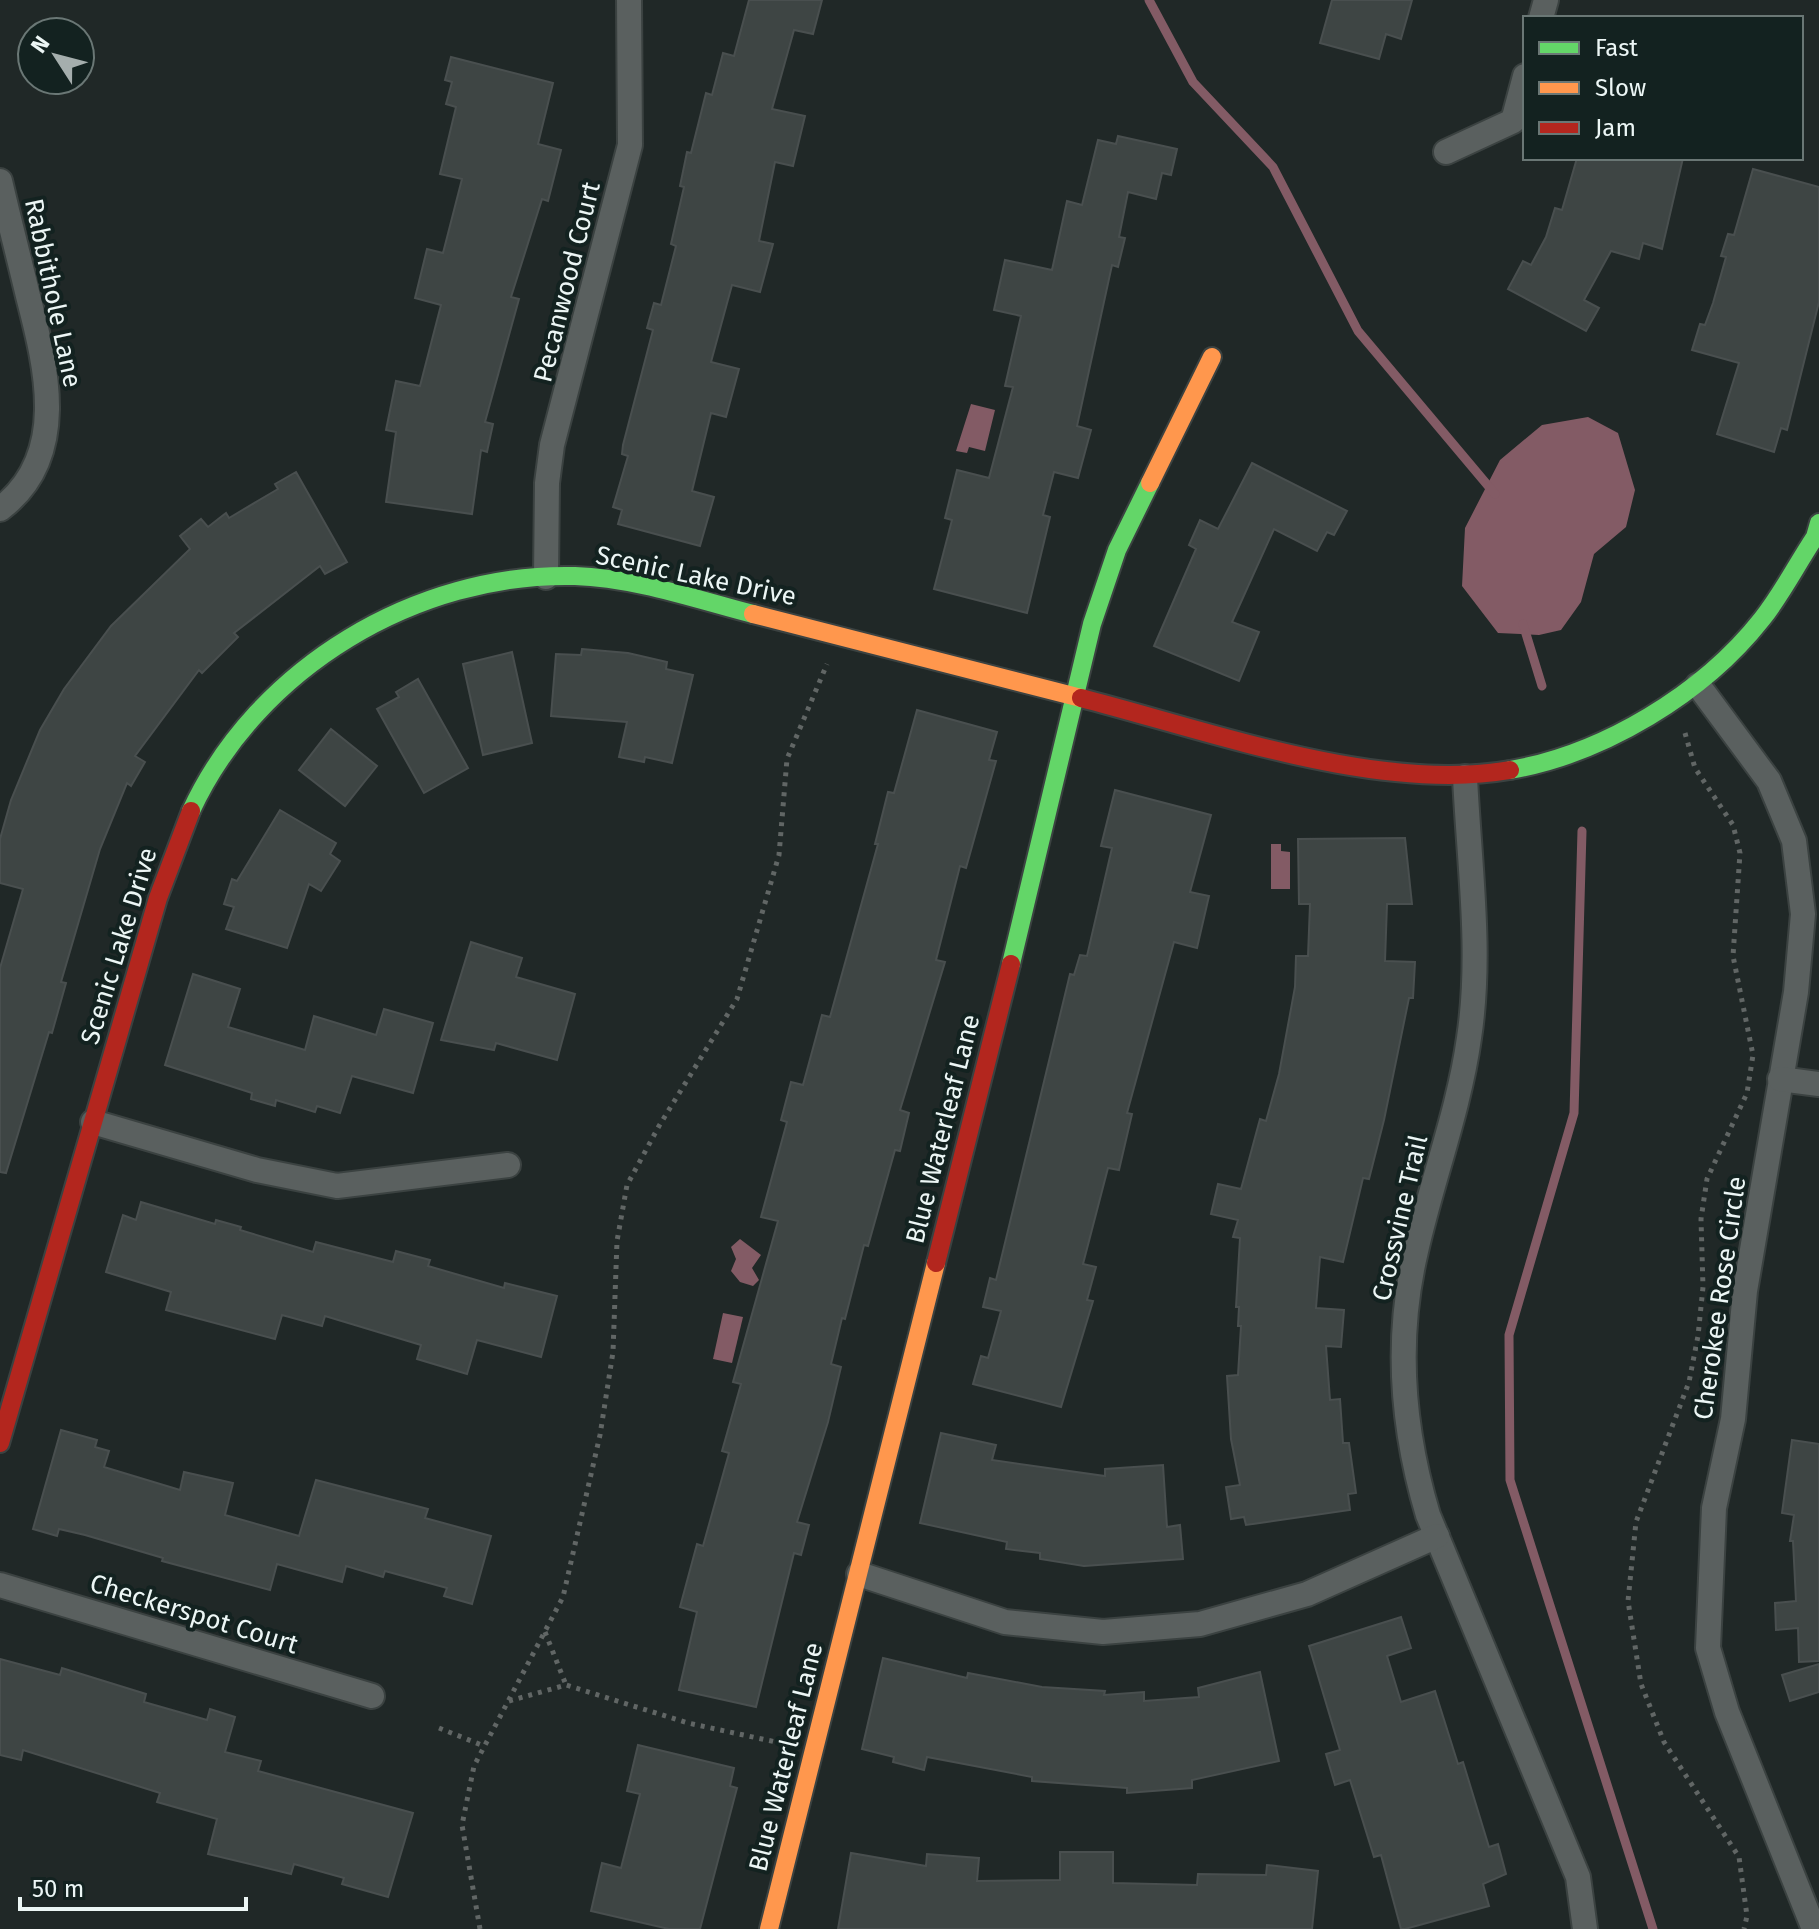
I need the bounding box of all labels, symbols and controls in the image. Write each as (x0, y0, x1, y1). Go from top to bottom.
north arrow (16, 16, 96, 96)
legend (1523, 16, 1803, 160)
text: N (25, 31, 55, 58)
text: Fast (1595, 34, 1638, 62)
text: Slow (1595, 74, 1646, 102)
text: Jam (1595, 114, 1636, 142)
street label: Pecanwood Court (527, 178, 607, 385)
street label: Rabbithole Lane (18, 196, 88, 390)
street label: Scenic Lake Drive (593, 540, 799, 612)
street label: Scenic Lake Drive (74, 844, 164, 1048)
street label: Blue Waterleaf Lane (900, 1011, 986, 1247)
street label: Crossvine Trail (1366, 1132, 1434, 1304)
street label: Cherokee Rose Circle (1688, 1174, 1752, 1422)
street label: Checkerspot Court (86, 1568, 302, 1661)
street label: Blue Waterleaf Lane (743, 1639, 829, 1875)
scale bar (20, 1861, 246, 1911)
text: 50 m (32, 1875, 84, 1903)

